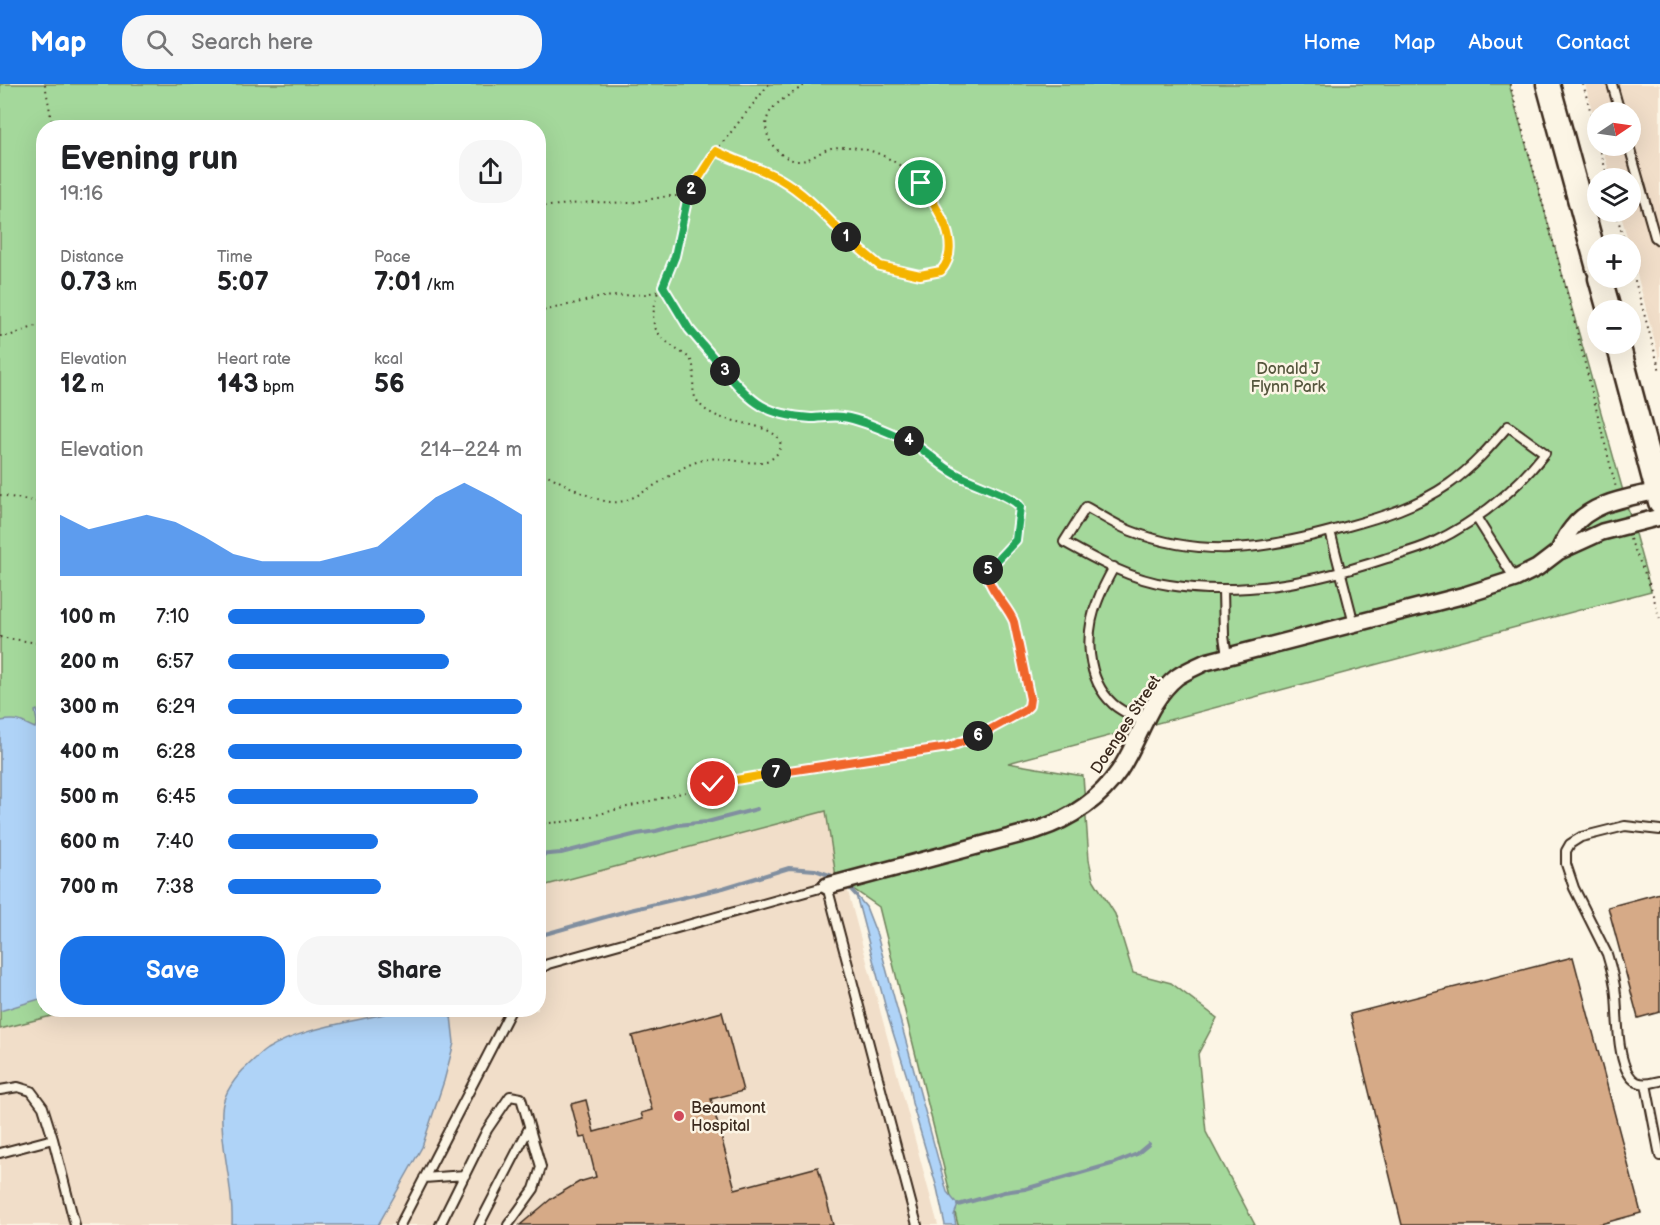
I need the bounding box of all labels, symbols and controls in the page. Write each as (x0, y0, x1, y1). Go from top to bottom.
search box (122, 15, 542, 69)
text: Map (30, 26, 86, 59)
icon: search (143, 26, 176, 59)
text: Search here (191, 29, 313, 56)
text: Home (1303, 30, 1360, 55)
text: Map (1393, 30, 1435, 55)
text: About (1468, 30, 1523, 55)
text: Contact (1556, 30, 1630, 55)
north arrow (1587, 102, 1641, 156)
map controls (1587, 102, 1641, 354)
text: Evening run (60, 139, 238, 179)
button: share (459, 140, 522, 203)
pin (895, 157, 946, 208)
icon: arrive (904, 166, 937, 199)
button: layers (1587, 168, 1641, 222)
pin: 2 (676, 175, 706, 205)
text: 2 (686, 180, 696, 199)
text: 19:16 (60, 182, 103, 206)
pin: 1 (831, 222, 861, 252)
text: 1 (843, 227, 849, 246)
button: + (1587, 234, 1641, 288)
text: Distance (60, 248, 124, 267)
text: Time (217, 248, 252, 267)
text: Pace (374, 248, 410, 267)
text: 0.73 (60, 267, 111, 298)
text: 5:07 (217, 267, 269, 298)
text: 7:01 (374, 267, 422, 298)
text: km (111, 276, 137, 295)
text: /km (422, 276, 454, 295)
button: − (1587, 300, 1641, 354)
text: Elevation (60, 350, 127, 369)
text: Heart rate (217, 350, 291, 369)
text: kcal (374, 350, 403, 369)
pin: 3 (710, 356, 740, 386)
park label: Donald J Flynn Park (1251, 360, 1326, 397)
text: 3 (720, 361, 730, 380)
text: 12 (60, 369, 87, 400)
text: 143 (217, 369, 258, 400)
text: 56 (374, 369, 405, 400)
text: m (87, 378, 104, 397)
text: bpm (258, 378, 294, 397)
pin: 4 (894, 426, 924, 456)
text: 4 (904, 431, 914, 450)
text: Elevation (60, 438, 143, 462)
text: 214–224 m (420, 438, 522, 462)
pin: 5 (973, 555, 1003, 585)
text: 5 (983, 560, 993, 579)
text: 100 m (60, 605, 116, 629)
text: 7:10 (156, 605, 189, 629)
text: 200 m (60, 650, 119, 674)
text: 6:57 (156, 650, 194, 674)
street label: Doenges Street (1087, 672, 1165, 778)
text: 300 m (60, 695, 119, 719)
text: 6:29 (156, 695, 196, 719)
pin: 6 (963, 721, 993, 751)
text: 6 (973, 726, 983, 745)
text: 400 m (60, 740, 119, 764)
text: 6:28 (156, 740, 196, 764)
pin (687, 758, 738, 809)
pin: 7 (761, 758, 791, 788)
text: 7 (772, 763, 780, 782)
icon: check (696, 767, 729, 800)
text: 500 m (60, 785, 119, 809)
text: 6:45 (156, 785, 196, 809)
text: 600 m (60, 830, 120, 854)
text: 7:40 (156, 830, 194, 854)
text: 700 m (60, 875, 118, 899)
text: 7:38 (156, 875, 194, 899)
button: Save (60, 936, 285, 1005)
button: Share (297, 936, 522, 1005)
place label: Beaumont Hospital (691, 1099, 766, 1136)
marker: Beaumont Hospital (672, 1109, 686, 1123)

